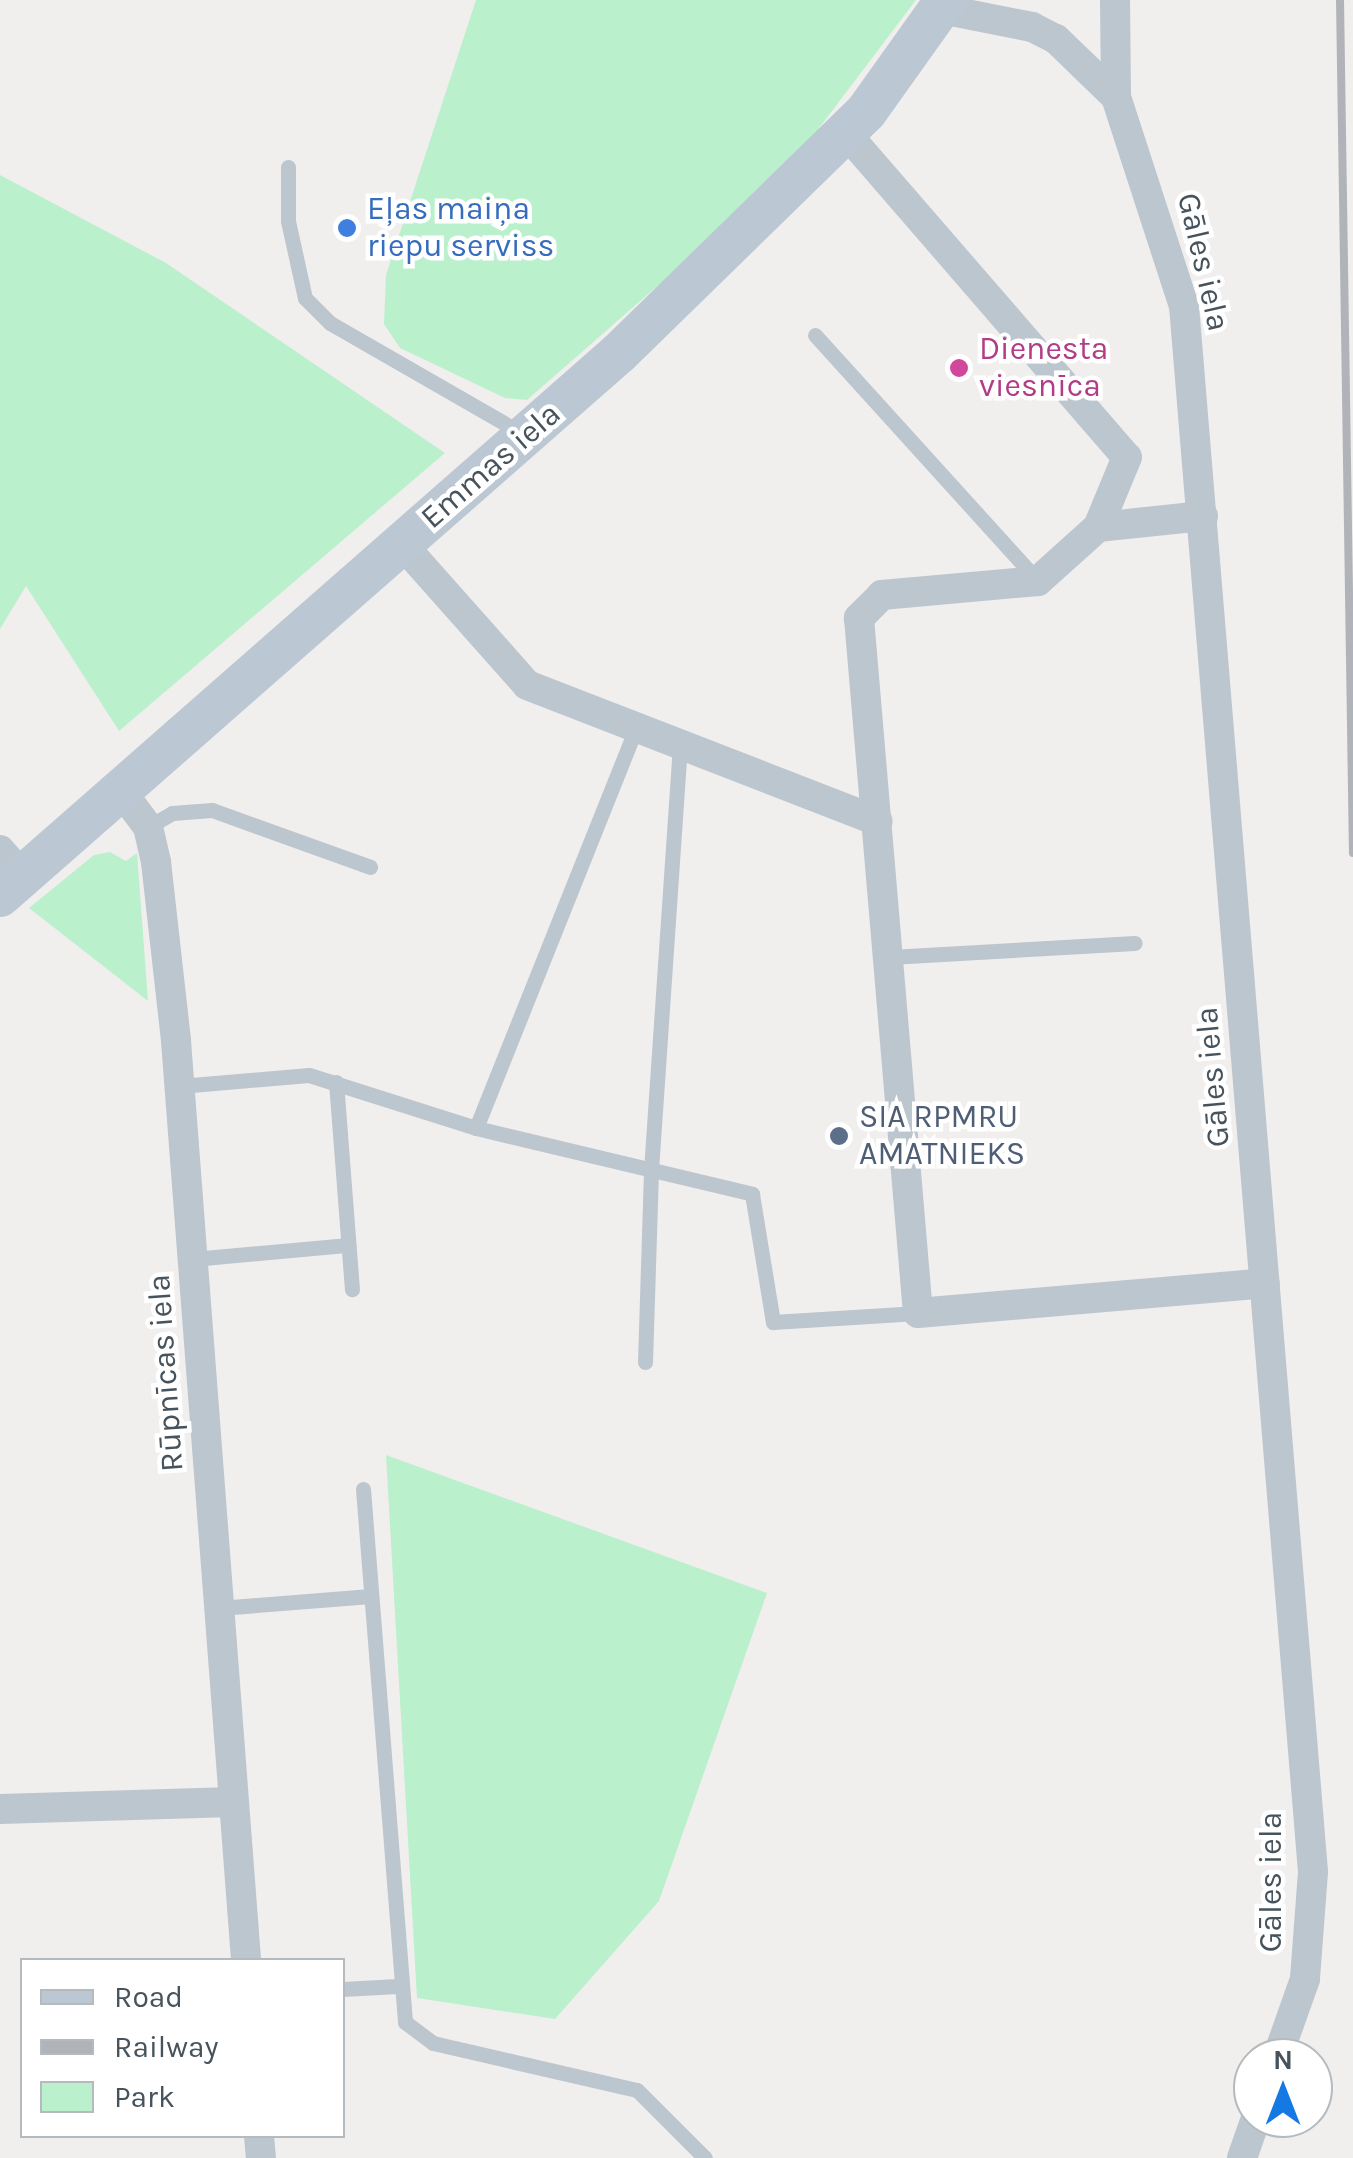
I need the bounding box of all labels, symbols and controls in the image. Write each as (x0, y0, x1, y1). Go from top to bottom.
street label: Gāles iela (1168, 189, 1238, 335)
place label: Eļas maiņa riepu serviss (367, 191, 554, 266)
marker: Eļas maiņa riepu serviss (336, 217, 358, 239)
place label: Dienesta viesnīca (979, 331, 1108, 406)
marker: Dienesta viesnīca (948, 357, 970, 379)
street label: Emmas iela (413, 395, 569, 537)
street label: Gāles iela (1188, 1005, 1238, 1149)
place label: SIA RPMRU AMATNIEKS (859, 1099, 1025, 1174)
marker: SIA RPMRU AMATNIEKS (828, 1125, 850, 1147)
street label: Rūpnīcas iela (140, 1273, 192, 1473)
street label: Gāles iela (1252, 1812, 1290, 1952)
legend (20, 1958, 345, 2138)
text: Road (114, 1979, 183, 2015)
text: Railway (114, 2029, 218, 2065)
north arrow (1233, 2038, 1333, 2138)
text: N (1273, 2043, 1293, 2076)
text: Park (114, 2079, 175, 2115)

